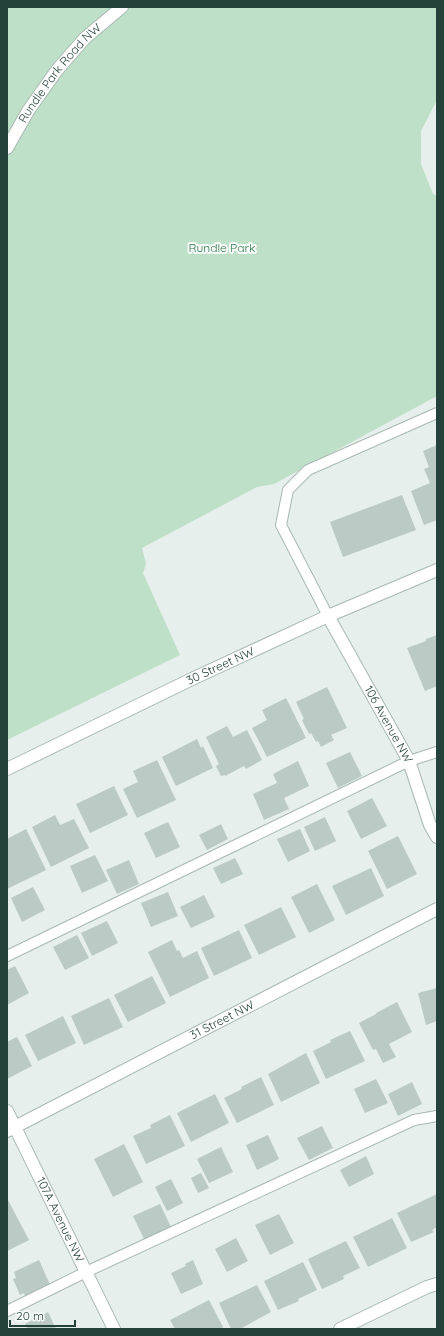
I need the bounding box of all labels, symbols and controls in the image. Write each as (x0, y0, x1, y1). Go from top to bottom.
street label: Rundle Park Road NW (15, 20, 104, 125)
park label: Rundle Park (188, 240, 256, 255)
street label: 30 Street NW (184, 643, 257, 688)
street label: 106 Avenue NW (361, 683, 417, 766)
street label: 31 Street NW (187, 997, 257, 1042)
street label: 107A Avenue NW (34, 1174, 88, 1265)
scale bar (10, 1302, 75, 1328)
text: 20 m (16, 1308, 44, 1323)

